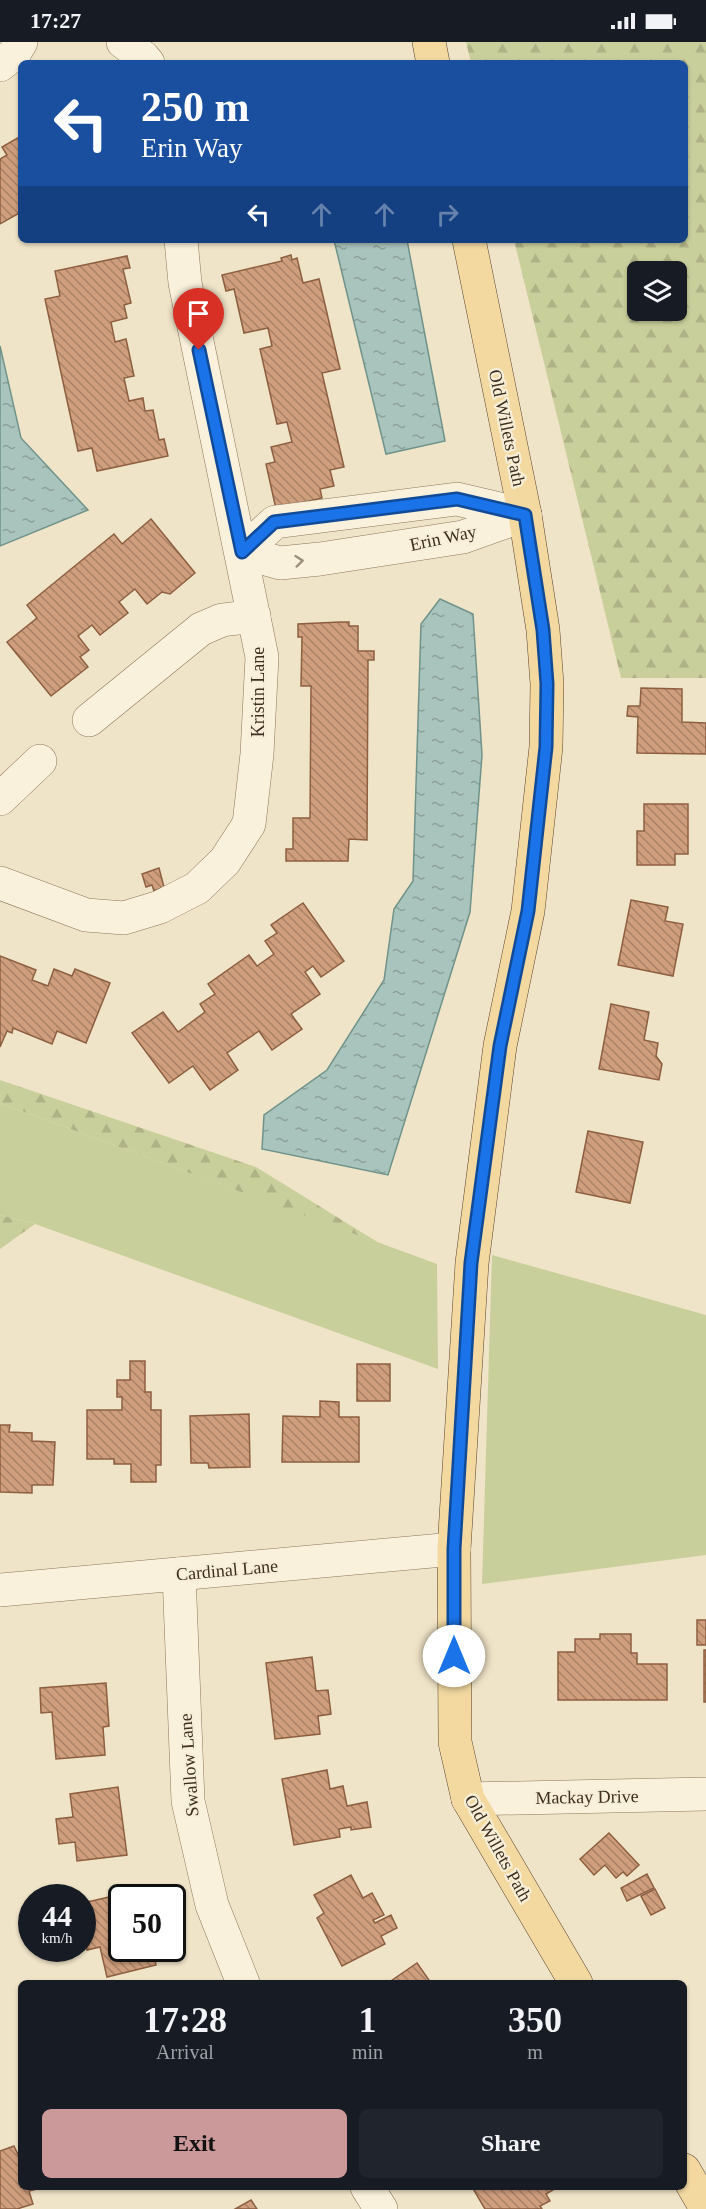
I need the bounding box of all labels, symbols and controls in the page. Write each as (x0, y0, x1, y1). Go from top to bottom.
text: 17:27 (30, 8, 81, 33)
icon: left (42, 84, 120, 162)
text: 250 m (141, 84, 250, 130)
text: Erin Way (141, 133, 243, 163)
icon: left (242, 198, 275, 231)
icon: ahead (305, 198, 338, 231)
icon: ahead (368, 198, 401, 231)
icon: right (431, 198, 464, 231)
map controls (627, 261, 687, 321)
button: layers (627, 261, 687, 321)
pin (173, 288, 224, 350)
icon: arrive (182, 297, 215, 330)
street label: Old Willets Path (485, 368, 529, 488)
street label: Erin Way (408, 521, 478, 555)
one-way arrow (294, 555, 303, 568)
street label: Kristin Lane (248, 647, 268, 737)
street label: Cardinal Lane (175, 1556, 279, 1584)
position arrow (422, 1624, 486, 1688)
street label: Swallow Lane (175, 1713, 203, 1817)
street label: Mackay Drive (535, 1786, 639, 1808)
street label: Old Willets Path (460, 1791, 536, 1905)
speed limit sign: 50 (108, 1884, 186, 1962)
text: 44 (42, 1899, 72, 1932)
text: km/h (42, 1930, 72, 1946)
text: 17:28 (143, 2000, 227, 2040)
text: 1 (359, 2000, 377, 2040)
text: 350 (508, 2000, 562, 2040)
text: Arrival (156, 2041, 214, 2063)
text: min (352, 2041, 383, 2063)
text: m (527, 2041, 543, 2063)
button: Exit (42, 2109, 347, 2178)
button: Share (359, 2109, 663, 2178)

